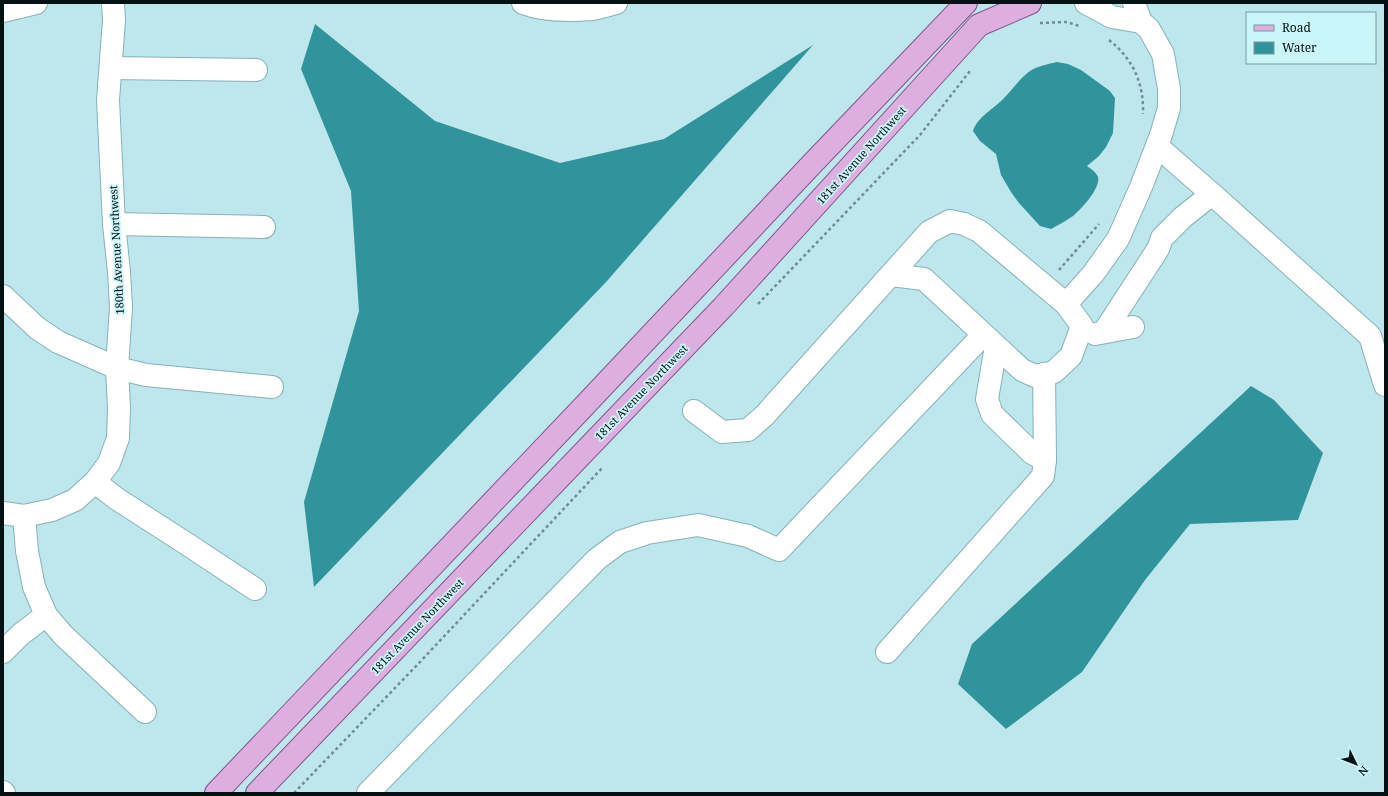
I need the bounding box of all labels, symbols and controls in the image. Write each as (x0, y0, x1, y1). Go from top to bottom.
legend (1246, 12, 1376, 64)
text: Road (1282, 19, 1312, 36)
text: Water (1282, 39, 1317, 56)
street label: 181st Avenue Northwest (813, 103, 909, 207)
street label: 180th Avenue Northwest (105, 185, 127, 315)
street label: 181st Avenue Northwest (591, 341, 691, 443)
street label: 181st Avenue Northwest (367, 575, 467, 677)
north arrow (1336, 744, 1376, 784)
text: N (1355, 763, 1372, 780)

